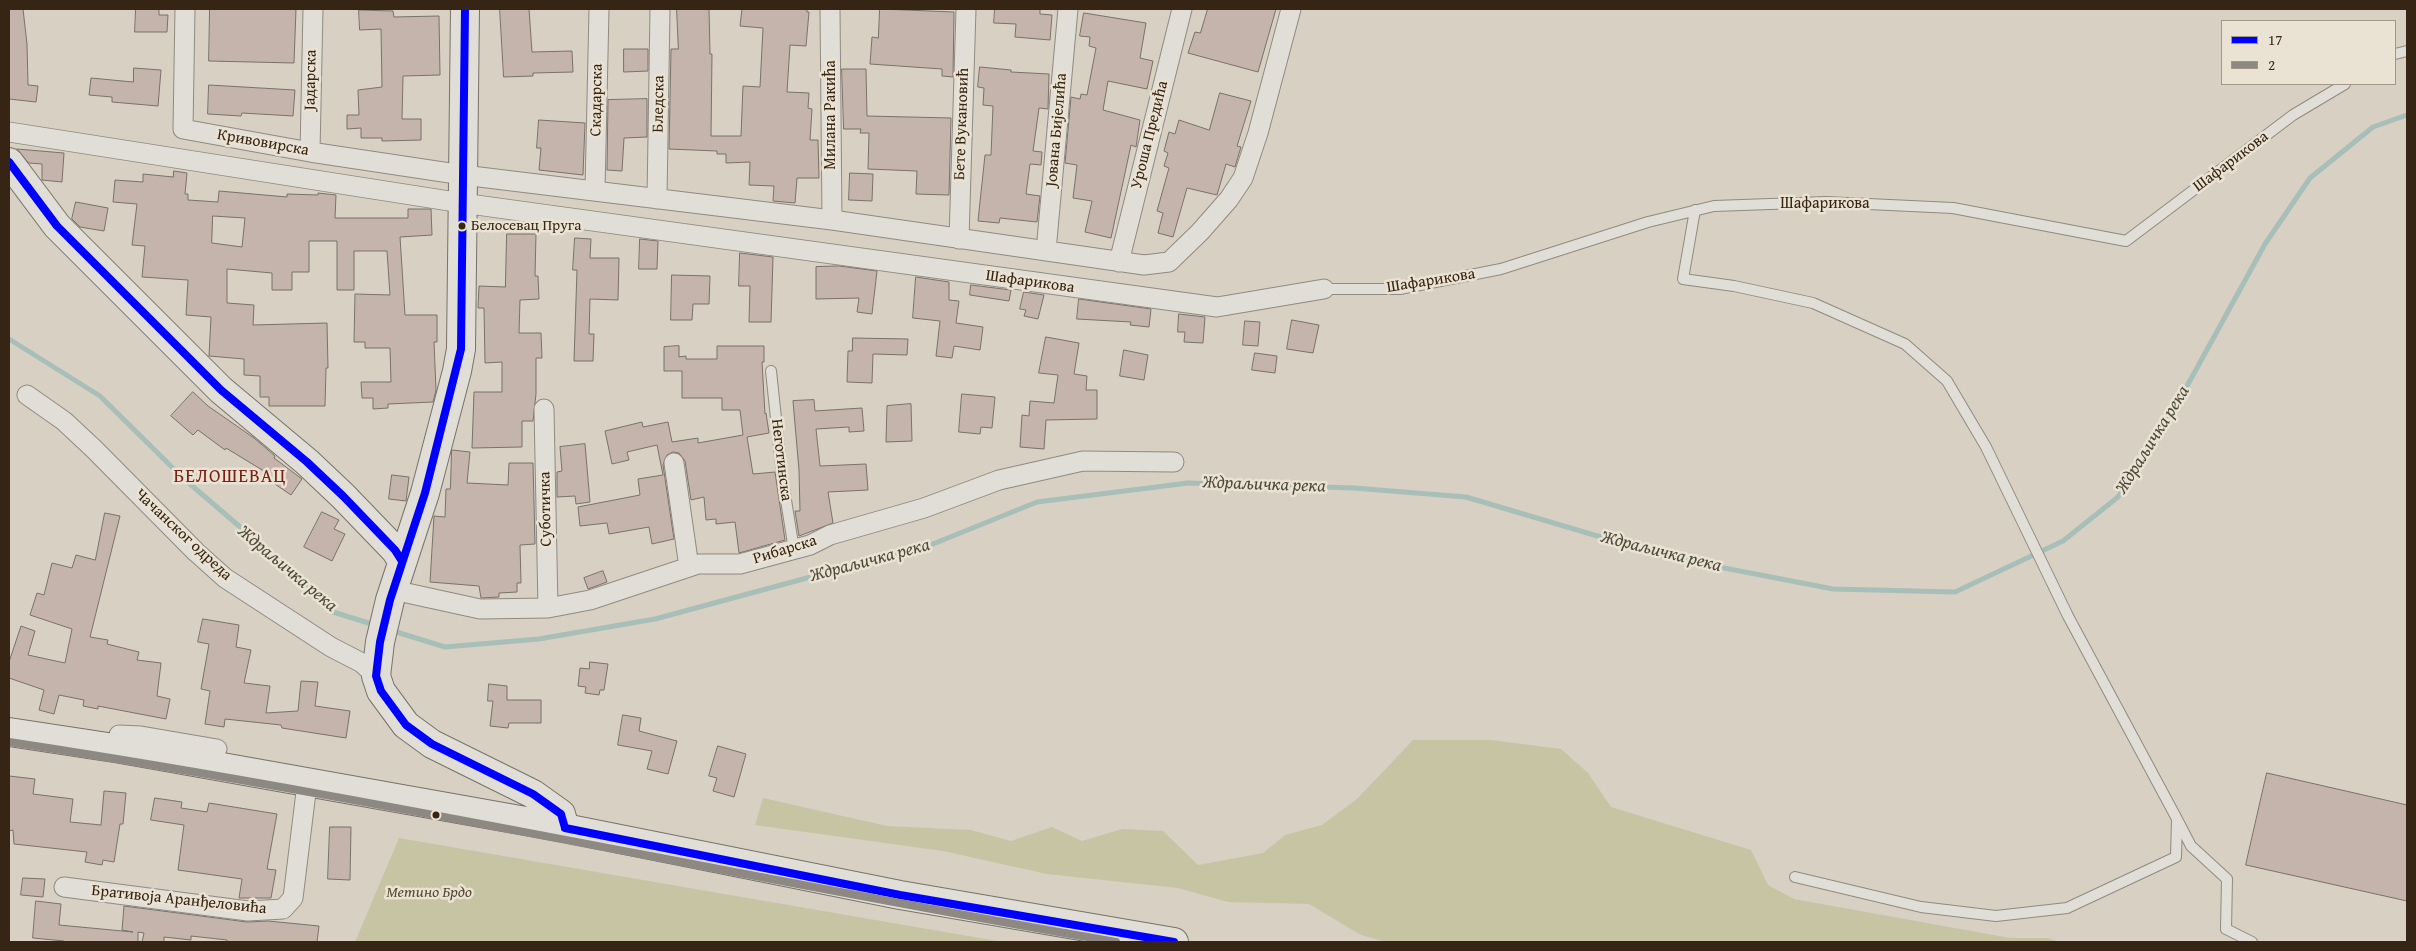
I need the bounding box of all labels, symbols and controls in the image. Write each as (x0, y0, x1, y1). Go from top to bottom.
legend (2221, 20, 2396, 85)
text: 17 (2268, 29, 2282, 50)
street label: Јадарска (301, 49, 321, 111)
text: 2 (2268, 54, 2275, 75)
street label: Милана Ракића (821, 60, 841, 170)
street label: Скадарска (587, 63, 607, 137)
street label: Бете Вукановић (950, 68, 974, 180)
street label: Јована Бијелића (1042, 72, 1072, 188)
street label: Бледска (649, 75, 669, 133)
street label: Уроша Предића (1127, 79, 1173, 191)
street label: Кривовирска (216, 125, 310, 161)
street label: Шафарикова (2190, 127, 2272, 197)
street label: Шафарикова (1780, 194, 1870, 214)
place label: Белосевац Пруга (471, 217, 581, 235)
marker: Белосевац Пруга (457, 221, 467, 231)
street label: Шафарикова (1385, 265, 1477, 297)
street label: Шафарикова (984, 266, 1076, 298)
water label: Ждраљичка река (2111, 382, 2195, 498)
street label: Неготинска (766, 418, 796, 502)
district label: БЕЛОШЕВАЦ (172, 466, 288, 488)
street label: Суботичка (536, 471, 556, 547)
water label: Ждраљичка река (1202, 472, 1326, 498)
street label: Чачанског одреда (130, 485, 236, 585)
water label: Ждраљичка река (233, 521, 341, 617)
water label: Ждраљичка река (1599, 527, 1723, 577)
street label: Рибарска (751, 531, 819, 569)
water label: Ждраљичка река (808, 535, 932, 587)
unlabelled marker (431, 810, 441, 820)
street label: Бративоја Аранђеловића (90, 881, 268, 919)
park label: Метино Брдо (386, 883, 472, 903)

